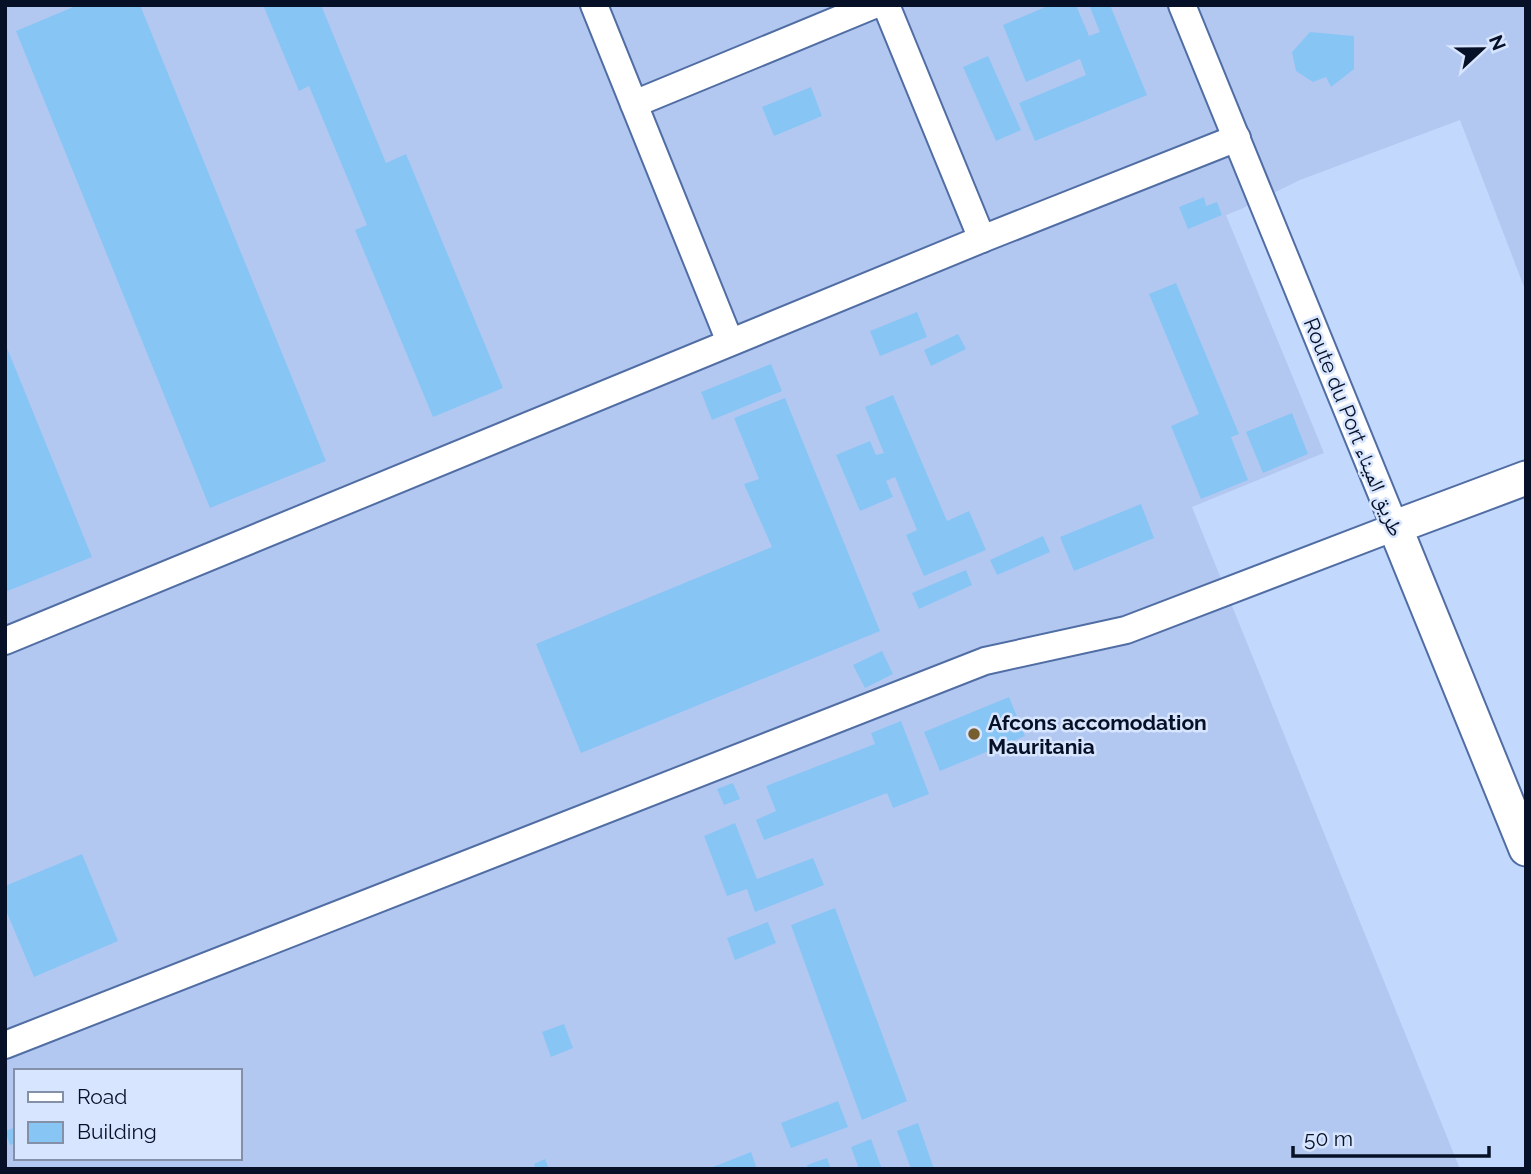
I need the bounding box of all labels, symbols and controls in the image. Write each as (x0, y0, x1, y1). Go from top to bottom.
north arrow (1447, 14, 1517, 84)
text: N (1485, 32, 1511, 53)
street label: Route du Port طريق الميناء (1298, 314, 1409, 540)
place label: Afcons accomodation Mauritania (988, 710, 1207, 759)
marker: Afcons accomodation Mauritania (966, 726, 982, 742)
legend (14, 1069, 242, 1160)
text: Road (77, 1084, 127, 1109)
scale bar (1293, 1114, 1489, 1158)
text: Building (77, 1119, 157, 1144)
text: 50 m (1304, 1126, 1353, 1151)

